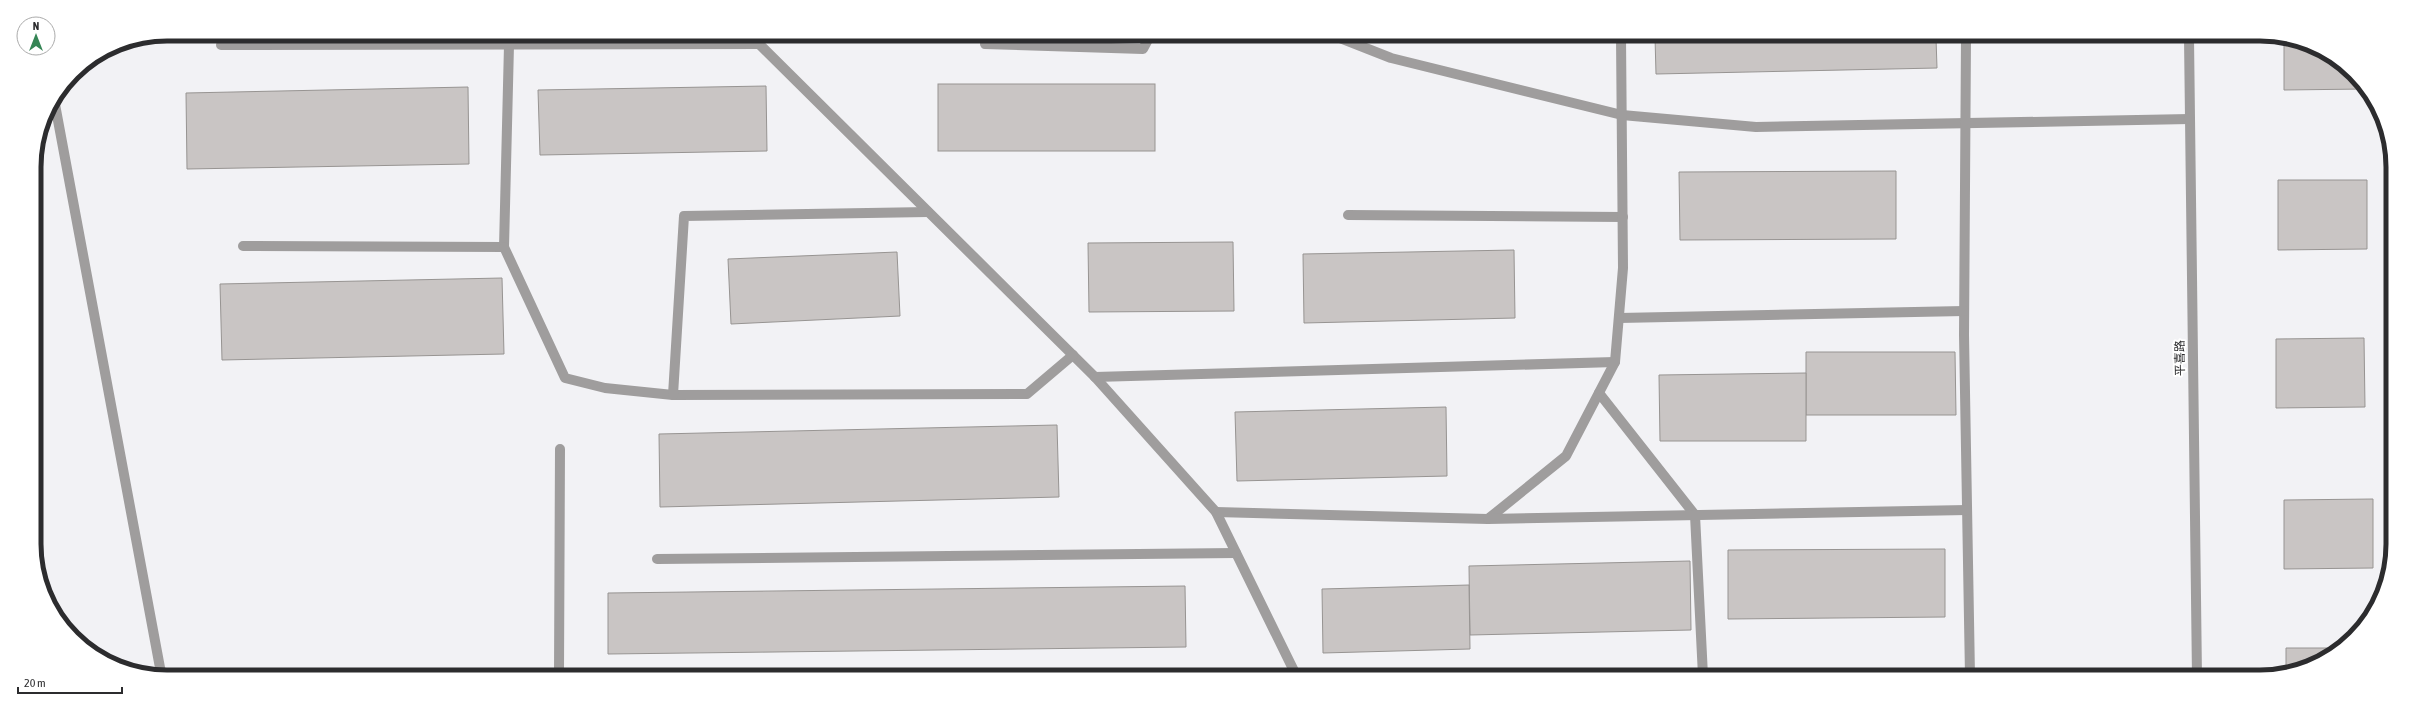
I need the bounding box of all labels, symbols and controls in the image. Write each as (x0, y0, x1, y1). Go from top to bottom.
north arrow (16, 16, 56, 56)
text: N (33, 20, 39, 32)
street label: 平喜路 (2173, 340, 2187, 376)
scale bar (18, 669, 122, 695)
text: 20 m (24, 676, 46, 690)

